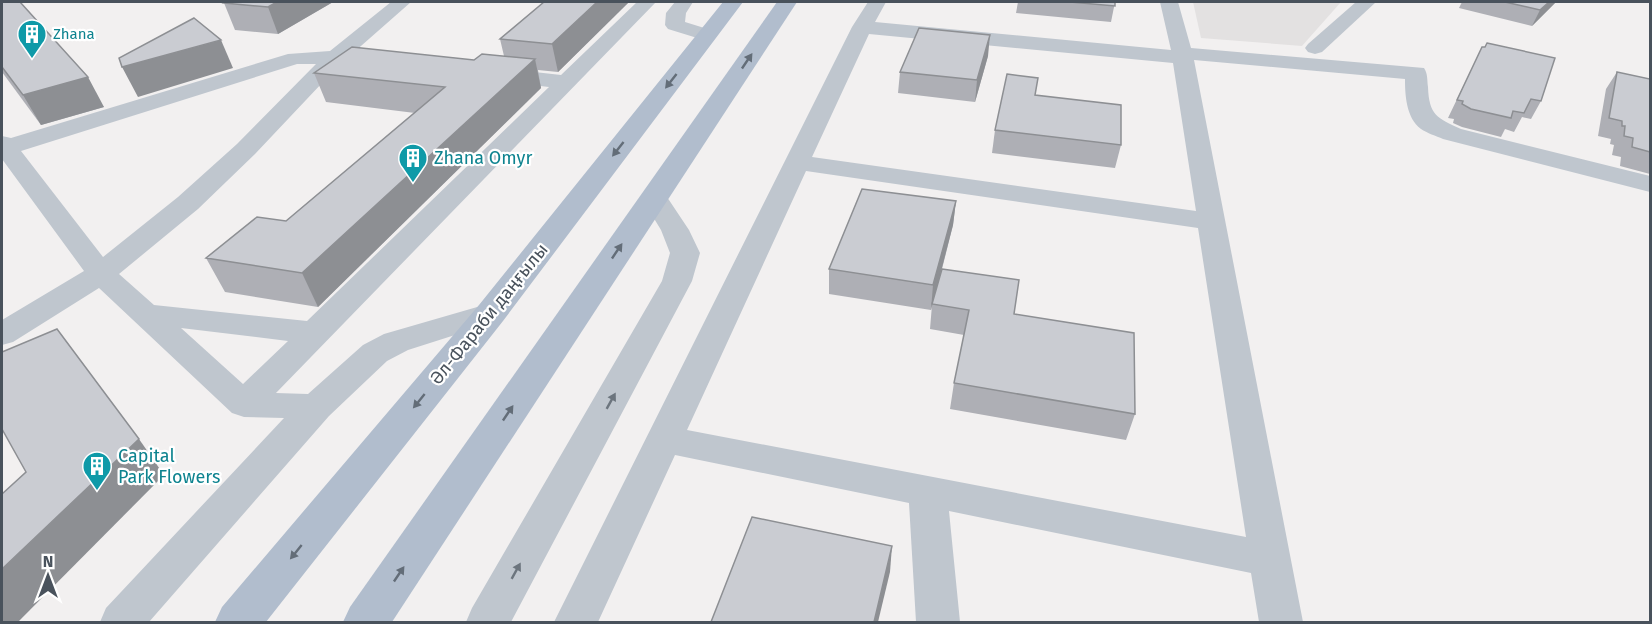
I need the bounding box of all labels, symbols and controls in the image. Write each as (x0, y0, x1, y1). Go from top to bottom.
building icon: Zhana (16, 18, 48, 60)
place label: Zhana (53, 25, 95, 43)
one-way arrow (741, 52, 752, 69)
one-way arrow (666, 73, 678, 88)
one-way arrow (612, 141, 624, 157)
building icon: Zhana Omyr (397, 142, 429, 184)
place label: Zhana Omyr (434, 147, 532, 169)
street label: Әл-Фараби даңғылы (425, 239, 553, 389)
one-way arrow (612, 243, 623, 260)
one-way arrow (606, 392, 616, 409)
one-way arrow (413, 393, 426, 408)
one-way arrow (502, 405, 514, 421)
place label: Capital Park Flowers (118, 445, 220, 488)
building icon: Capital Park Flowers (81, 450, 113, 492)
one-way arrow (289, 544, 302, 560)
north arrow (18, 546, 78, 606)
text: N (43, 552, 53, 571)
one-way arrow (511, 563, 521, 580)
one-way arrow (393, 566, 404, 582)

